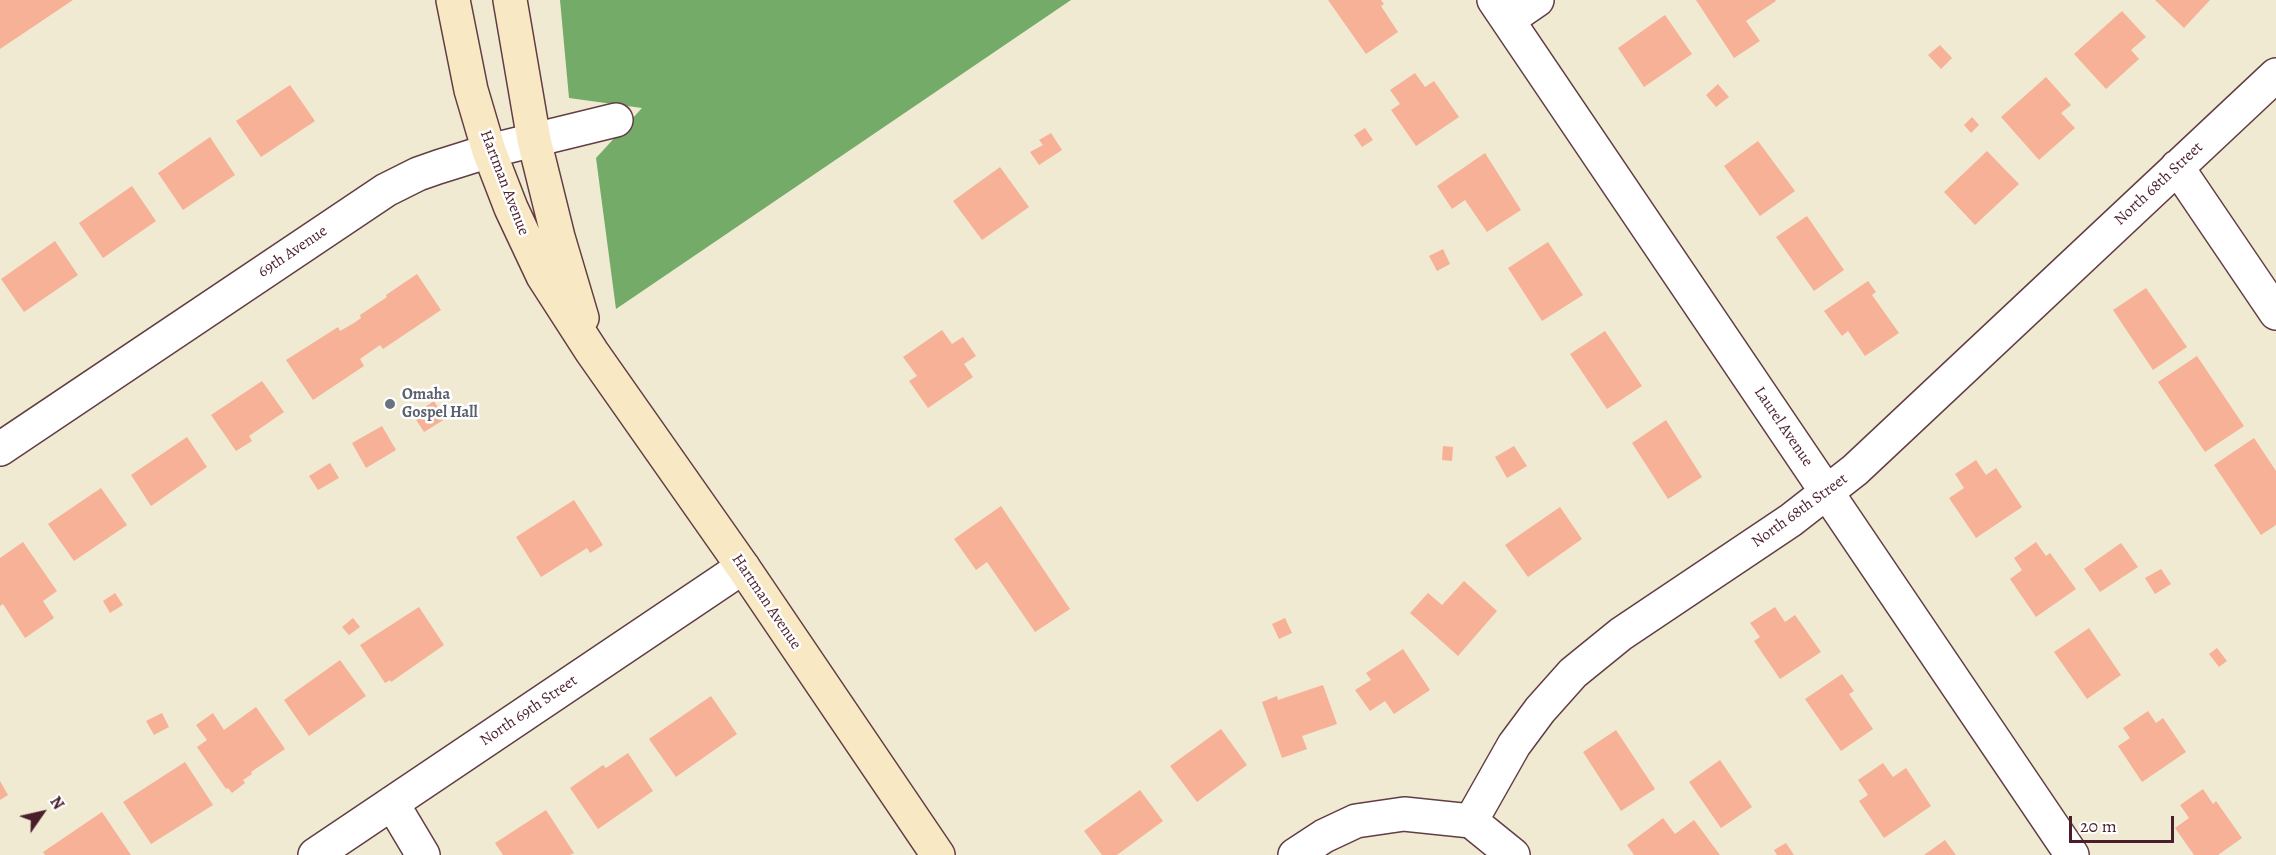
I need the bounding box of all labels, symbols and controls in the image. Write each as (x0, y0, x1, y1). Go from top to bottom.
street label: Hartman Avenue (475, 128, 533, 238)
street label: North 68th Street (2111, 138, 2207, 230)
street label: 69th Avenue (255, 222, 331, 282)
street label: Laurel Avenue (1749, 383, 1817, 471)
place label: Omaha Gospel Hall (402, 385, 478, 423)
marker: Omaha Gospel Hall (383, 397, 397, 411)
street label: North 68th Street (1748, 470, 1852, 552)
street label: Hartman Avenue (727, 551, 805, 653)
street label: North 69th Street (477, 671, 581, 751)
north arrow (12, 783, 72, 843)
text: N (45, 792, 69, 814)
scale bar (2072, 804, 2177, 842)
text: 20 m (2080, 814, 2117, 838)

